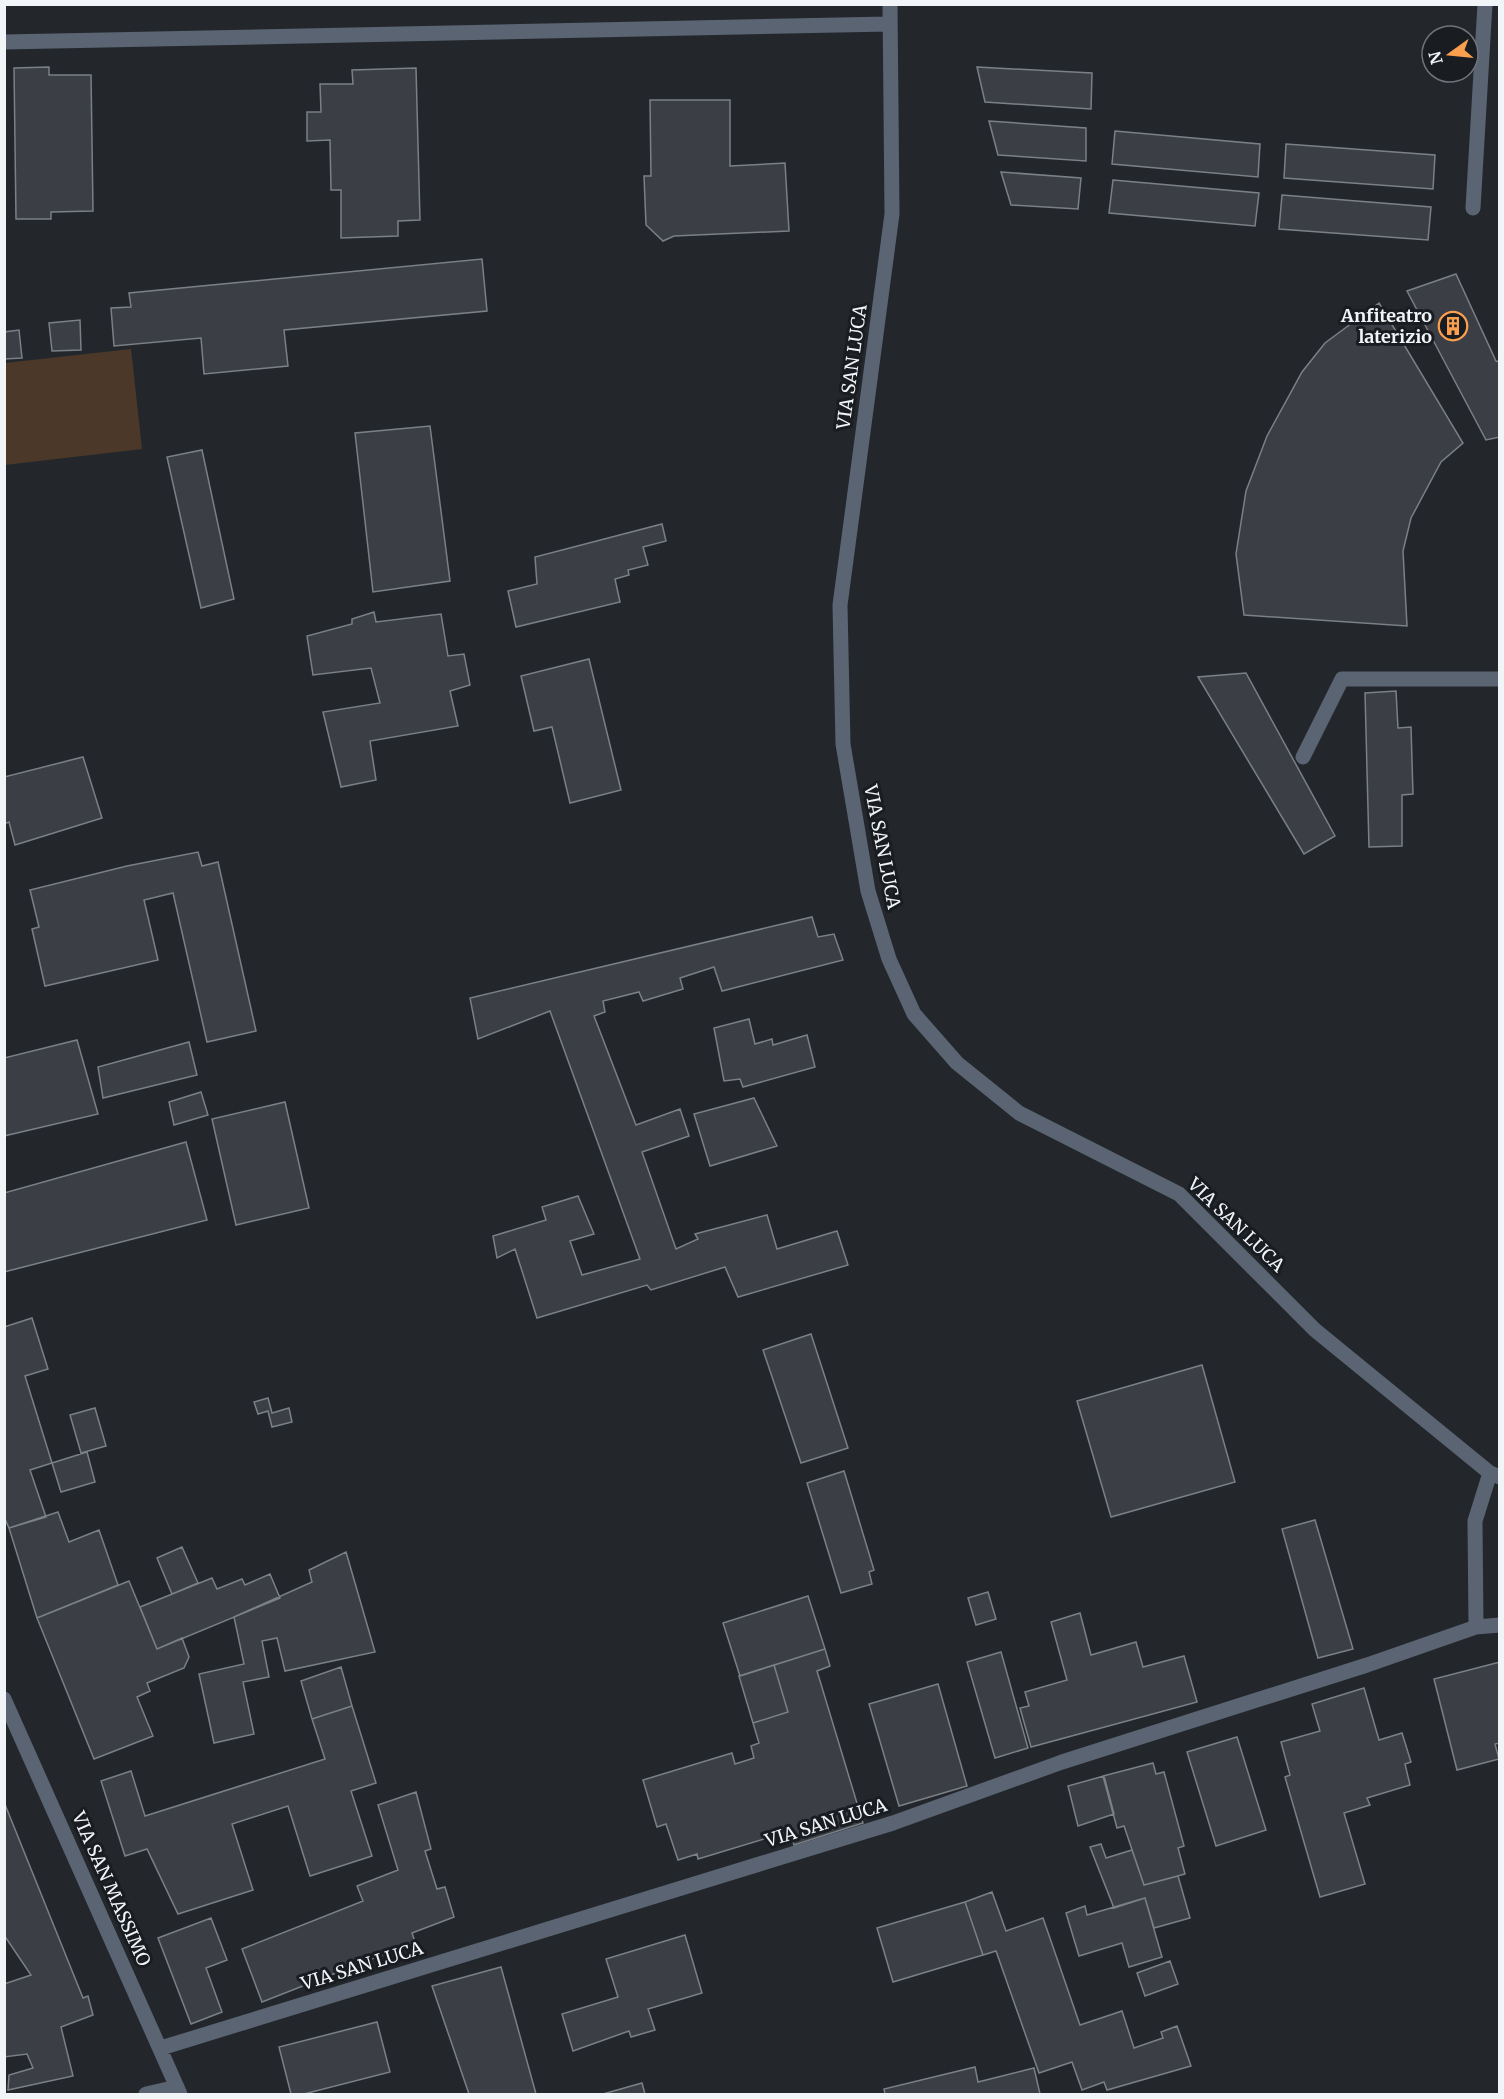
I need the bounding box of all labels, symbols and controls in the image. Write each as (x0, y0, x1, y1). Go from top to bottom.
north arrow (1420, 24, 1480, 84)
text: N (1424, 49, 1447, 67)
street label: VIA SAN LUCA (831, 303, 872, 432)
place label: Anfiteatro laterizio (1340, 304, 1432, 348)
building icon: Anfiteatro laterizio (1437, 310, 1469, 342)
street label: VIA SAN LUCA (859, 782, 906, 911)
street label: VIA SAN LUCA (1182, 1172, 1290, 1277)
street label: VIA SAN LUCA (761, 1793, 890, 1852)
street label: VIA SAN MASSIMO (67, 1807, 156, 1970)
street label: VIA SAN LUCA (297, 1936, 426, 1995)

